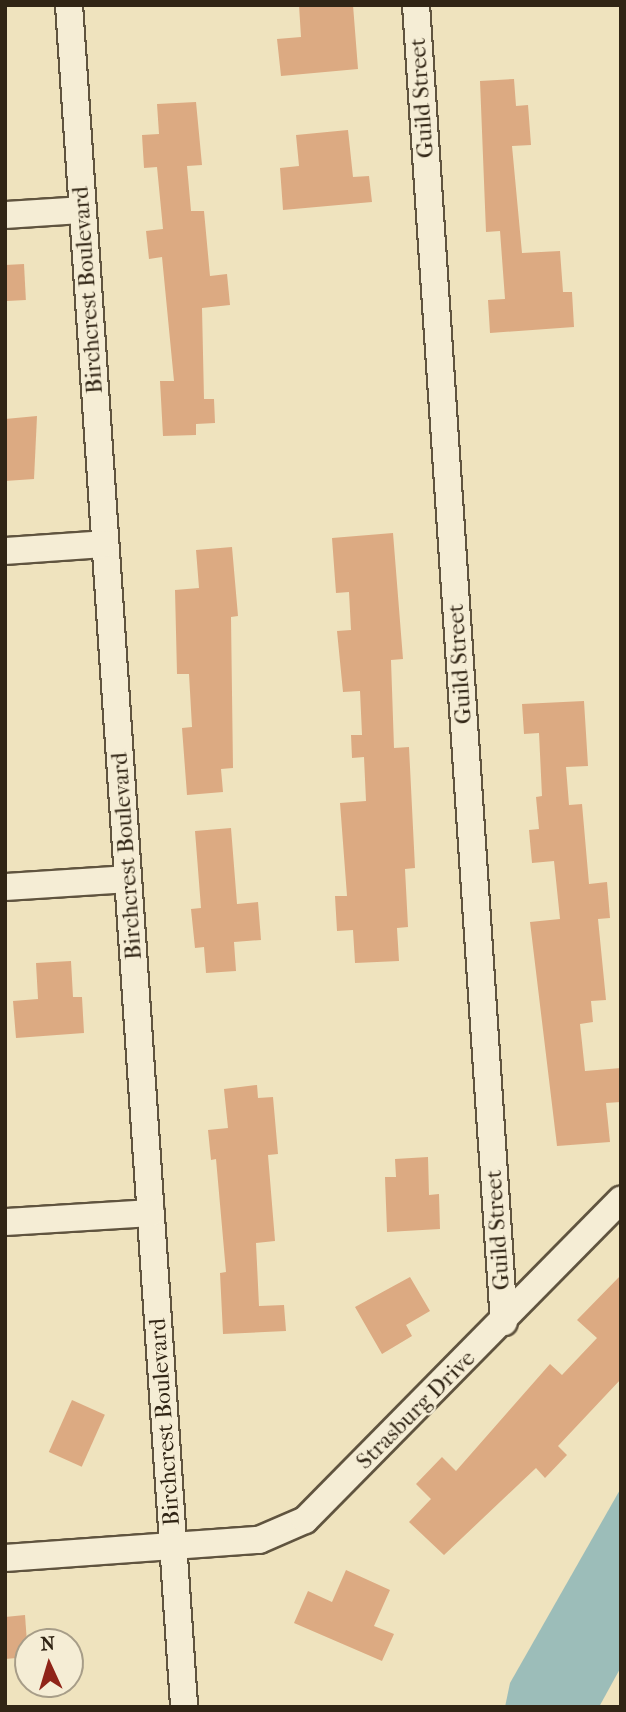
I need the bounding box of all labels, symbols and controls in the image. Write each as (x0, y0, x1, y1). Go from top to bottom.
street label: Guild Street (404, 37, 440, 159)
street label: Birchcrest Boulevard (67, 185, 109, 395)
street label: Guild Street (442, 603, 478, 725)
street label: Birchcrest Boulevard (106, 751, 148, 961)
street label: Guild Street (480, 1169, 516, 1291)
street label: Birchcrest Boulevard (144, 1317, 186, 1527)
street label: Strasburg Drive (351, 1345, 481, 1475)
north arrow (14, 1628, 84, 1698)
text: N (40, 1633, 56, 1656)

